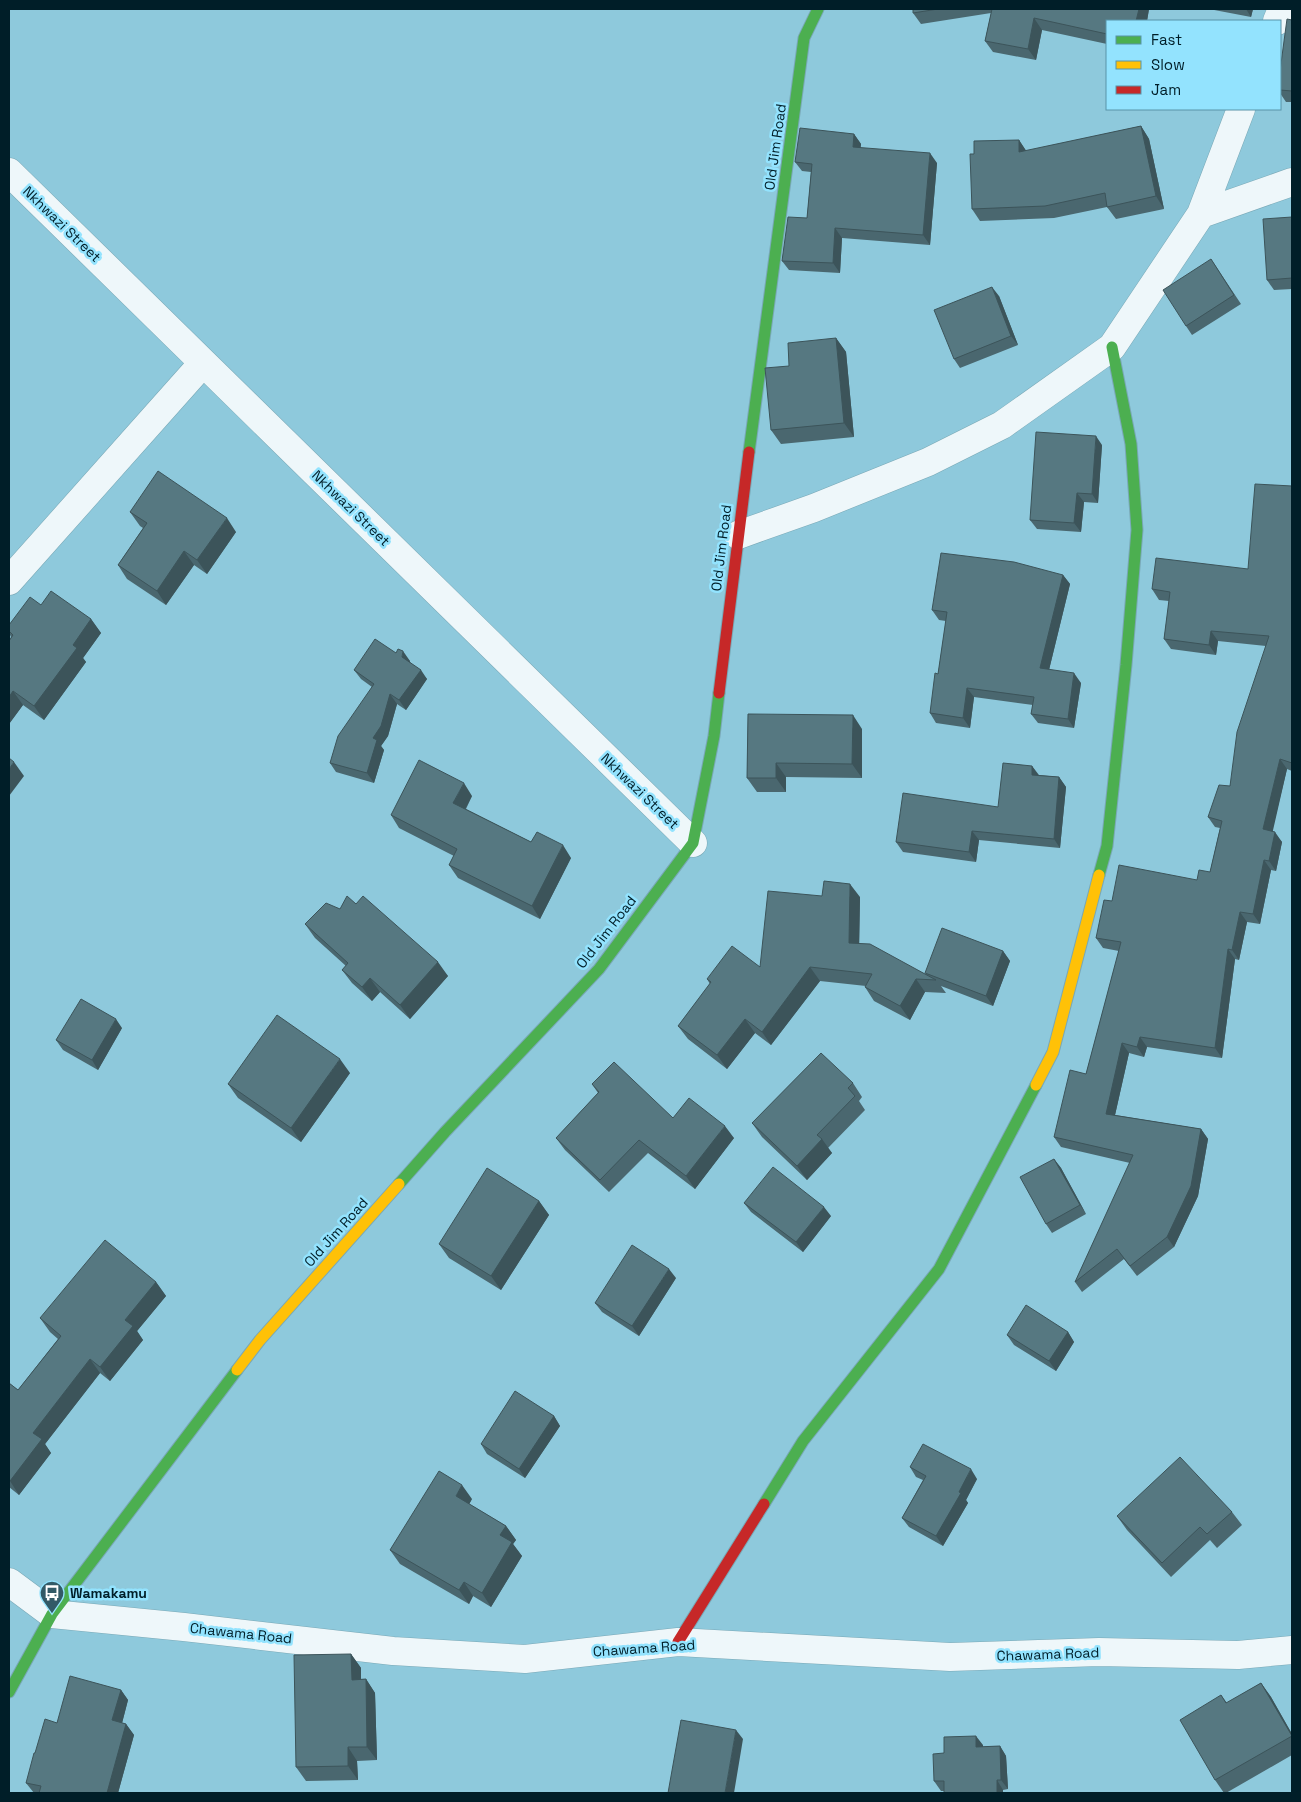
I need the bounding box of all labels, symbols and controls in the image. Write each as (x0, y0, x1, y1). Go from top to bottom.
legend (1106, 20, 1281, 110)
text: Fast (1151, 30, 1182, 49)
text: Slow (1151, 55, 1185, 74)
text: Jam (1151, 80, 1181, 99)
street label: Old Jim Road (760, 103, 790, 191)
street label: Nkhwazi Street (19, 182, 105, 266)
street label: Nkhwazi Street (308, 466, 394, 550)
street label: Old Jim Road (707, 504, 735, 592)
street label: Nkhwazi Street (597, 749, 683, 833)
street label: Old Jim Road (572, 892, 640, 972)
street label: Old Jim Road (300, 1194, 372, 1270)
bus stop icon: Wamakamu (39, 1580, 65, 1614)
place label: Wamakamu (70, 1584, 147, 1602)
street label: Chawama Road (189, 1619, 293, 1647)
street label: Chawama Road (592, 1635, 696, 1661)
street label: Chawama Road (996, 1643, 1100, 1665)

